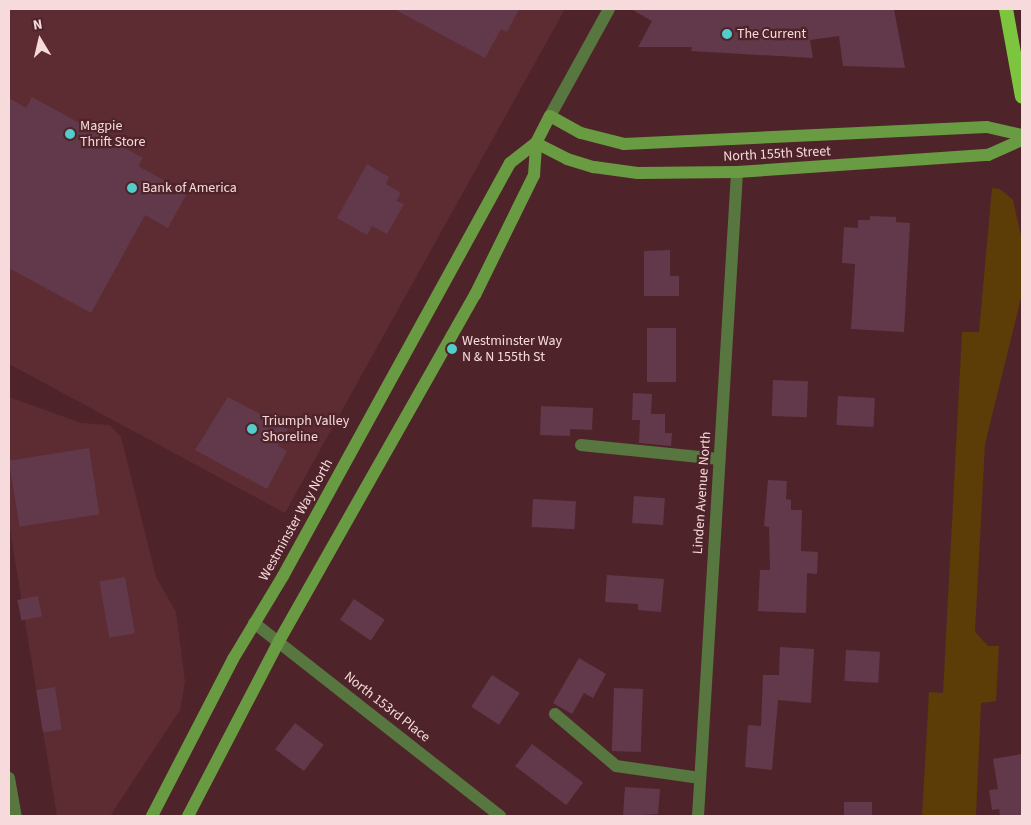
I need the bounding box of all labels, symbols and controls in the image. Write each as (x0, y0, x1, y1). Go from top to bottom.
north arrow (15, 15, 65, 65)
text: N (31, 15, 44, 36)
place label: The Current (737, 26, 806, 42)
marker: The Current (721, 28, 733, 40)
place label: Magpie Thrift Store (80, 118, 145, 150)
marker: Magpie Thrift Store (64, 128, 76, 140)
street label: North 155th Street (723, 143, 831, 165)
place label: Bank of America (142, 180, 237, 196)
marker: Bank of America (126, 182, 138, 194)
place label: Westminster Way N & N 155th St (462, 333, 562, 366)
marker: Westminster Way N & N 155th St (446, 343, 458, 355)
place label: Triumph Valley Shoreline (262, 413, 349, 446)
marker: Triumph Valley Shoreline (246, 423, 258, 435)
street label: Linden Avenue North (689, 431, 715, 555)
street label: Westminster Way North (256, 456, 336, 584)
street label: North 153rd Place (341, 668, 433, 746)

